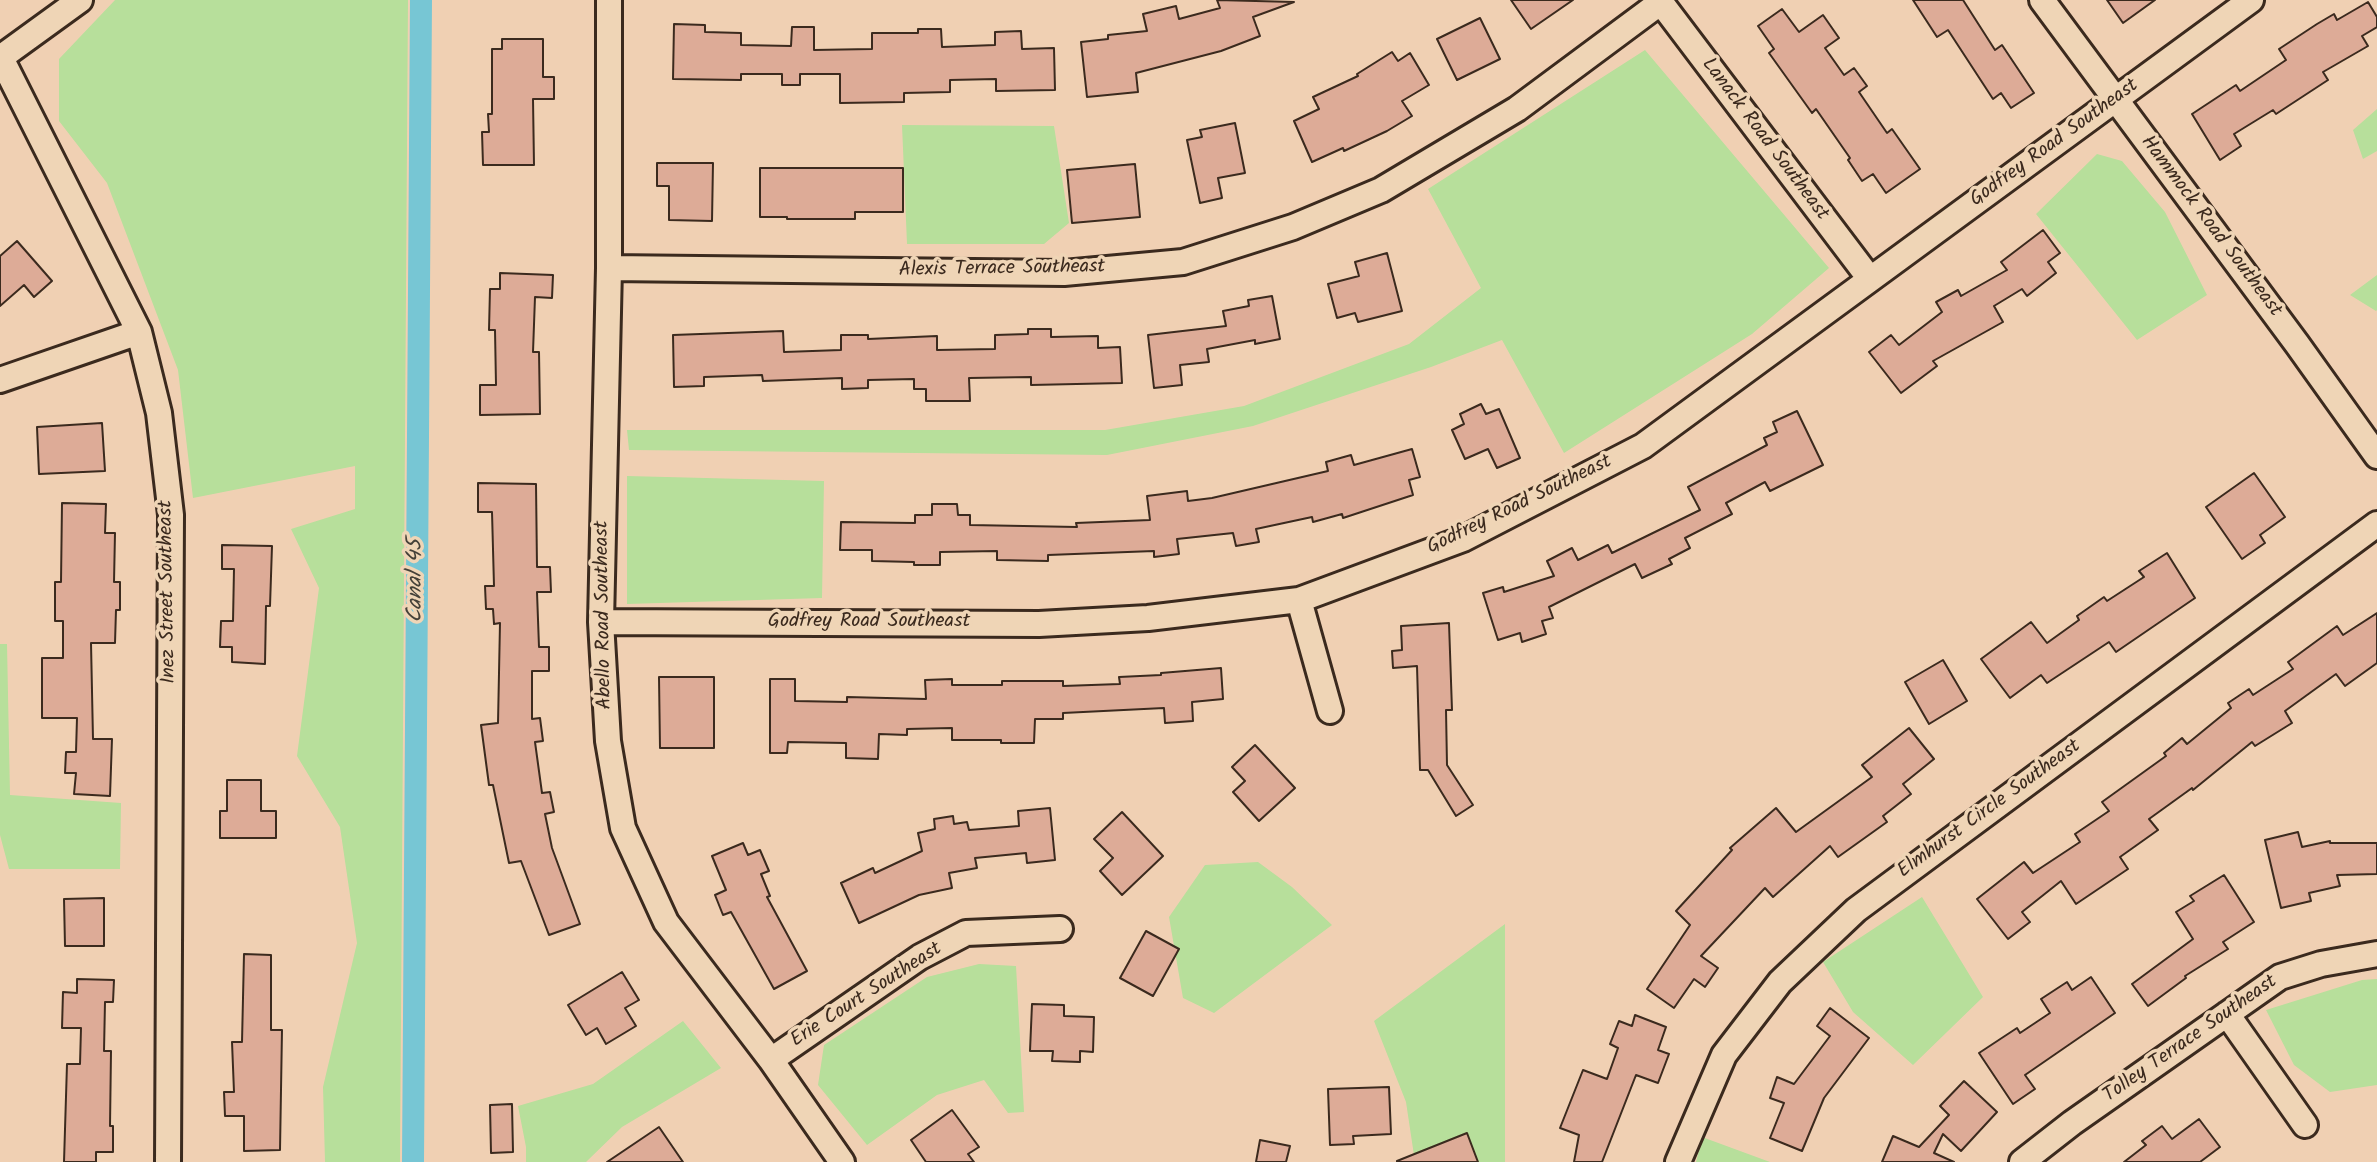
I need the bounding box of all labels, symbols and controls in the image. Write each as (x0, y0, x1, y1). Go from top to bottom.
street label: Lanack Road Southeast (1695, 54, 1833, 226)
street label: Godfrey Road Southeast (1966, 75, 2144, 213)
street label: Hammock Road Southeast (2134, 132, 2286, 322)
street label: Alexis Terrace Southeast (899, 256, 1105, 284)
street label: Godfrey Road Southeast (1424, 451, 1616, 561)
street label: Inez Street Southeast (155, 500, 183, 684)
street label: Abello Road Southeast (591, 520, 619, 710)
water label: Canal 45 (404, 539, 430, 623)
street label: Godfrey Road Southeast (768, 611, 970, 635)
street label: Elmhurst Circle Southeast (1894, 736, 2086, 884)
street label: Erie Court Southeast (787, 938, 947, 1054)
street label: Tolley Terrace Southeast (2099, 971, 2283, 1109)

